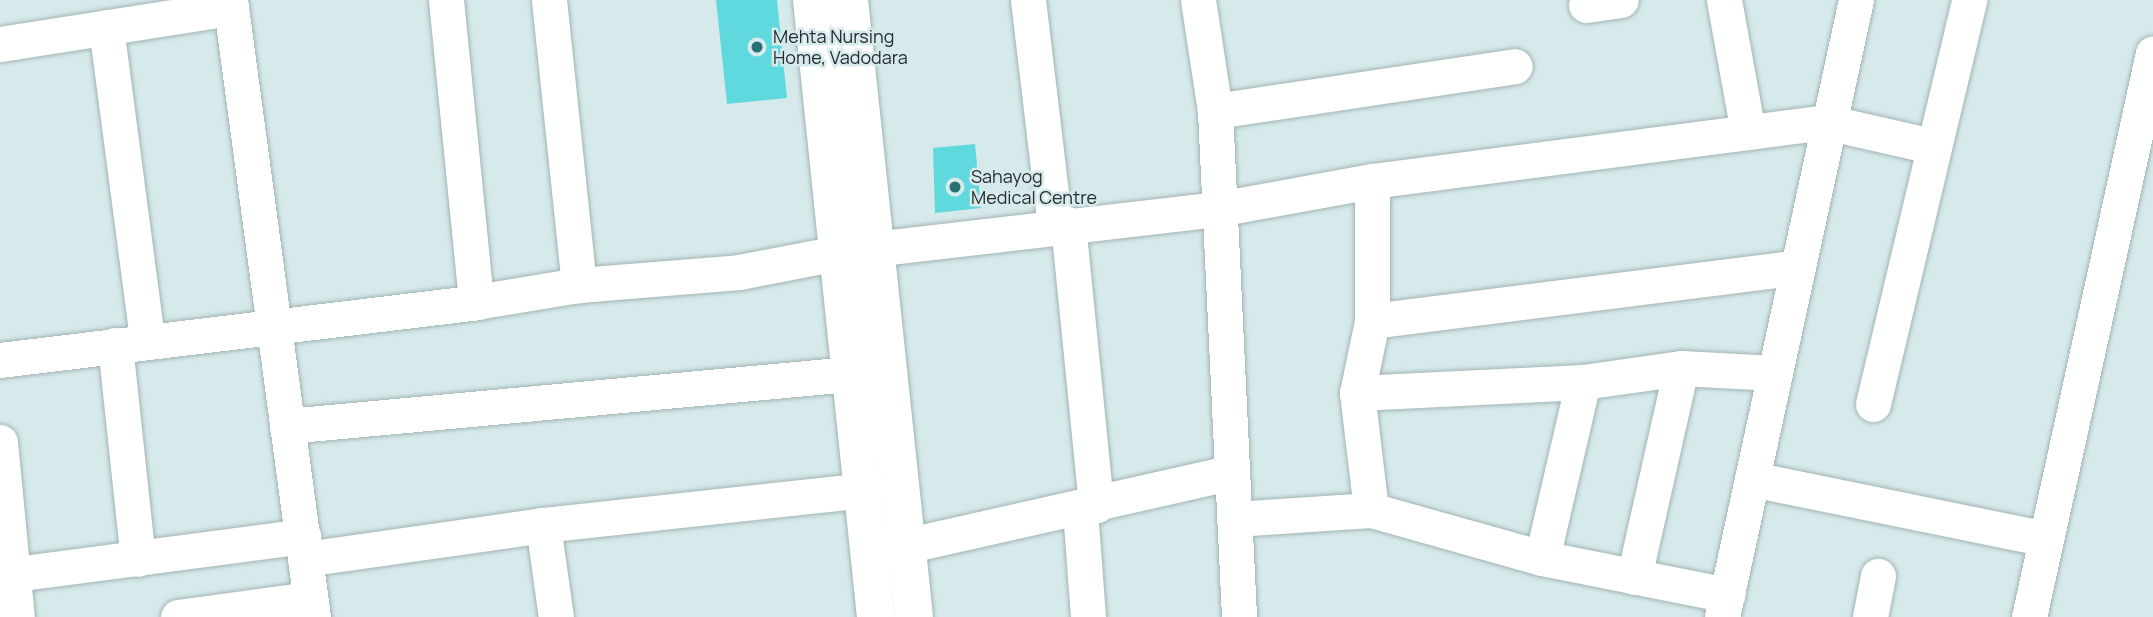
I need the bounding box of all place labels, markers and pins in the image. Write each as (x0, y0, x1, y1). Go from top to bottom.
place label: Mehta Nursing Home, Vadodara (773, 26, 908, 68)
marker: Mehta Nursing Home, Vadodara (747, 37, 767, 57)
place label: Sahayog Medical Centre (971, 166, 1097, 208)
marker: Sahayog Medical Centre (945, 177, 965, 197)

